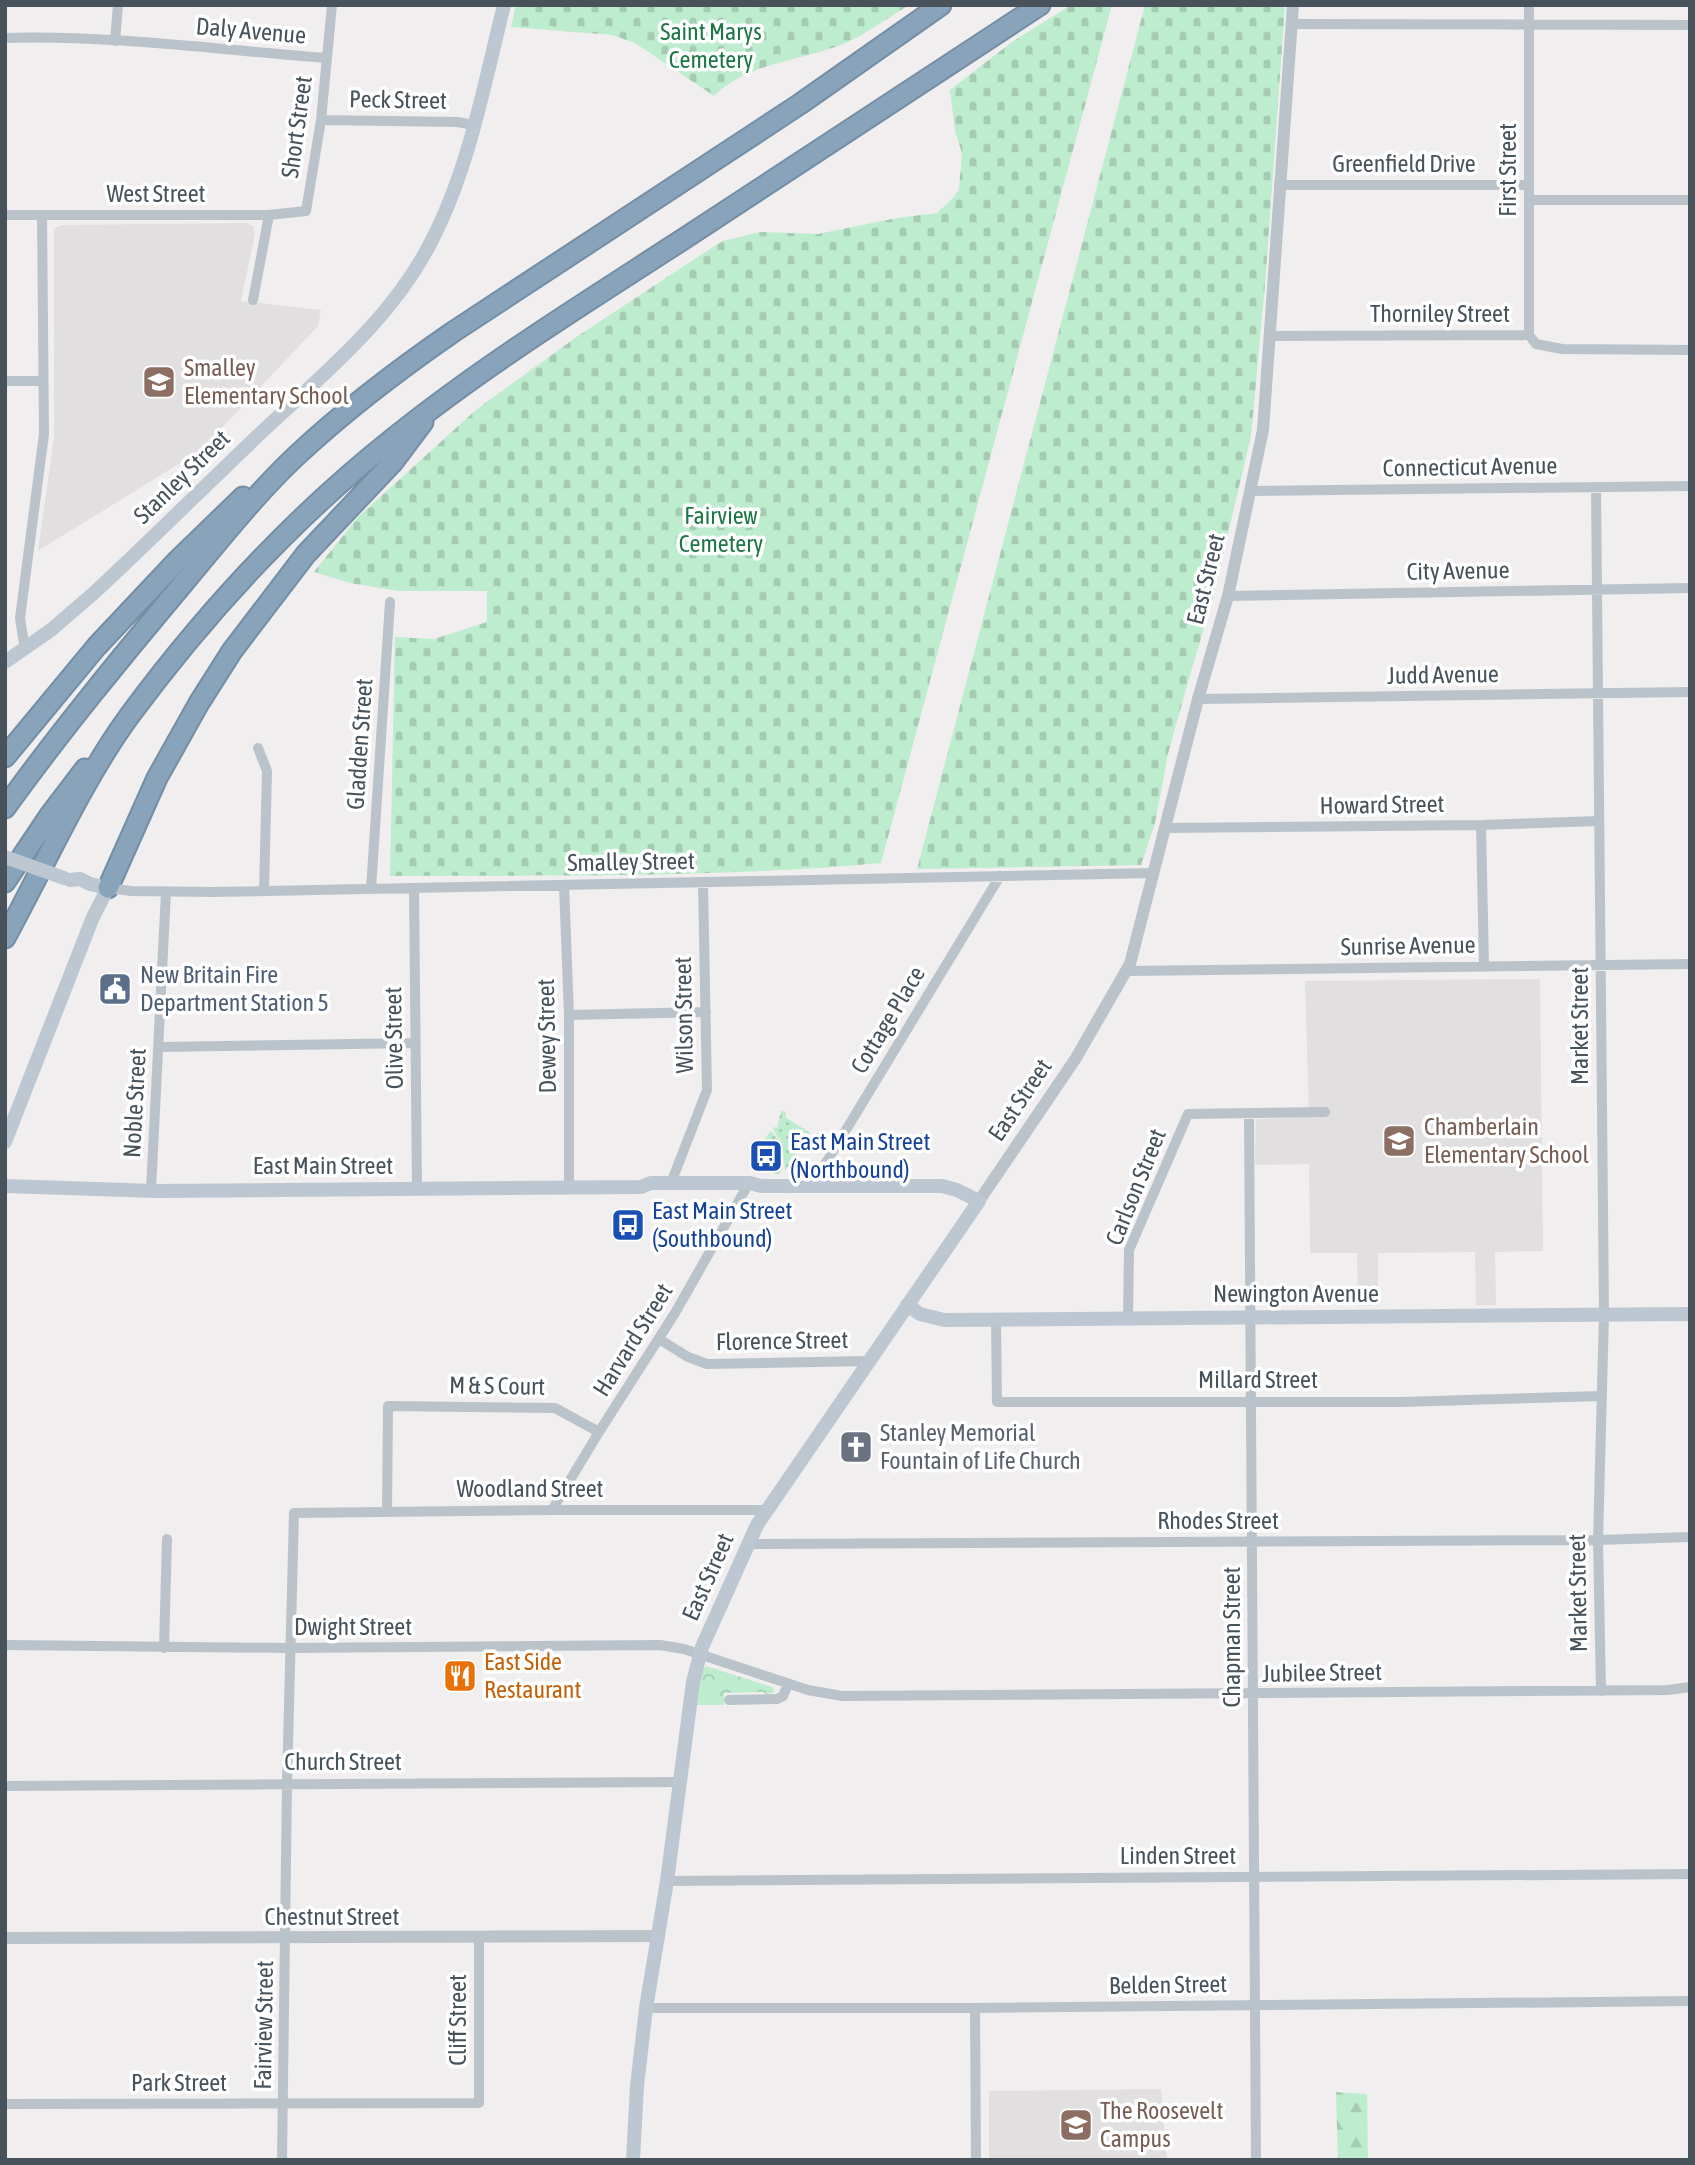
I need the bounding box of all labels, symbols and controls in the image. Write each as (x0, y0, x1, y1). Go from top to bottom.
street label: Daly Avenue (195, 12, 307, 49)
park label: Saint Marys Cemetery (660, 18, 762, 73)
street label: Short Street (276, 74, 317, 180)
street label: Peck Street (349, 85, 447, 114)
street label: First Street (1494, 123, 1521, 217)
street label: Greenfield Drive (1332, 150, 1476, 177)
street label: West Street (107, 180, 206, 207)
street label: Thorniley Street (1370, 300, 1510, 327)
place label: Smalley Elementary School (184, 354, 350, 409)
school or university icon: Smalley Elementary School (140, 363, 178, 401)
street label: Stanley Street (128, 424, 235, 529)
street label: Connecticut Avenue (1382, 451, 1557, 482)
park label: Fairview Cemetery (679, 502, 763, 557)
street label: East Street (1181, 531, 1230, 627)
street label: City Avenue (1406, 556, 1510, 585)
street label: Judd Avenue (1387, 660, 1499, 689)
street label: Gladden Street (341, 677, 378, 810)
street label: Howard Street (1319, 790, 1445, 819)
street label: Smalley Street (567, 847, 695, 876)
street label: Sunrise Avenue (1340, 931, 1476, 960)
street label: Wilson Street (669, 956, 698, 1074)
place label: New Britain Fire Department Station 5 (140, 961, 329, 1016)
street label: Cottage Place (845, 961, 930, 1078)
street label: Market Street (1566, 967, 1593, 1085)
public building icon: New Britain Fire Department Station 5 (96, 970, 134, 1008)
street label: Dewey Street (532, 978, 561, 1094)
street label: Olive Street (379, 987, 408, 1089)
street label: Noble Street (118, 1047, 151, 1158)
street label: East Street (982, 1054, 1057, 1146)
place label: Chamberlain Elementary School (1424, 1113, 1590, 1168)
school or university icon: Chamberlain Elementary School (1380, 1122, 1418, 1160)
street label: Carlson Street (1100, 1125, 1171, 1249)
place label: East Main Street (Northbound) (790, 1128, 930, 1183)
bus stop icon: East Main Street (Northbound) (747, 1137, 785, 1175)
street label: East Main Street (253, 1152, 393, 1179)
place label: East Main Street (Southbound) (652, 1197, 792, 1252)
bus stop icon: East Main Street (Southbound) (609, 1206, 647, 1244)
street label: Harvard Street (587, 1278, 678, 1401)
street label: Newington Avenue (1213, 1280, 1379, 1307)
street label: Florence Street (716, 1326, 849, 1355)
street label: Millard Street (1198, 1366, 1318, 1393)
street label: M & S Court (449, 1371, 545, 1400)
place label: Stanley Memorial Fountain of Life Church (880, 1419, 1081, 1474)
church icon: Stanley Memorial Fountain of Life Church (837, 1428, 875, 1466)
street label: Woodland Street (456, 1475, 604, 1502)
street label: Rhodes Street (1157, 1507, 1279, 1534)
street label: East Street (676, 1529, 739, 1625)
street label: Market Street (1563, 1534, 1592, 1652)
street label: Chapman Street (1218, 1566, 1245, 1708)
street label: Dwight Street (294, 1613, 412, 1640)
place label: East Side Restaurant (484, 1648, 581, 1703)
restaurant icon: East Side Restaurant (441, 1657, 479, 1695)
street label: Jubilee Street (1262, 1658, 1382, 1687)
street label: Church Street (284, 1748, 402, 1775)
street label: Linden Street (1120, 1842, 1236, 1869)
street label: Chestnut Street (265, 1903, 399, 1930)
street label: Fairview Street (249, 1960, 278, 2090)
street label: Belden Street (1109, 1970, 1227, 1999)
street label: Cliff Street (444, 1974, 471, 2066)
street label: Park Street (131, 2069, 227, 2096)
place label: The Roosevelt Campus (1100, 2097, 1223, 2152)
school or university icon: The Roosevelt Campus (1057, 2106, 1095, 2144)

